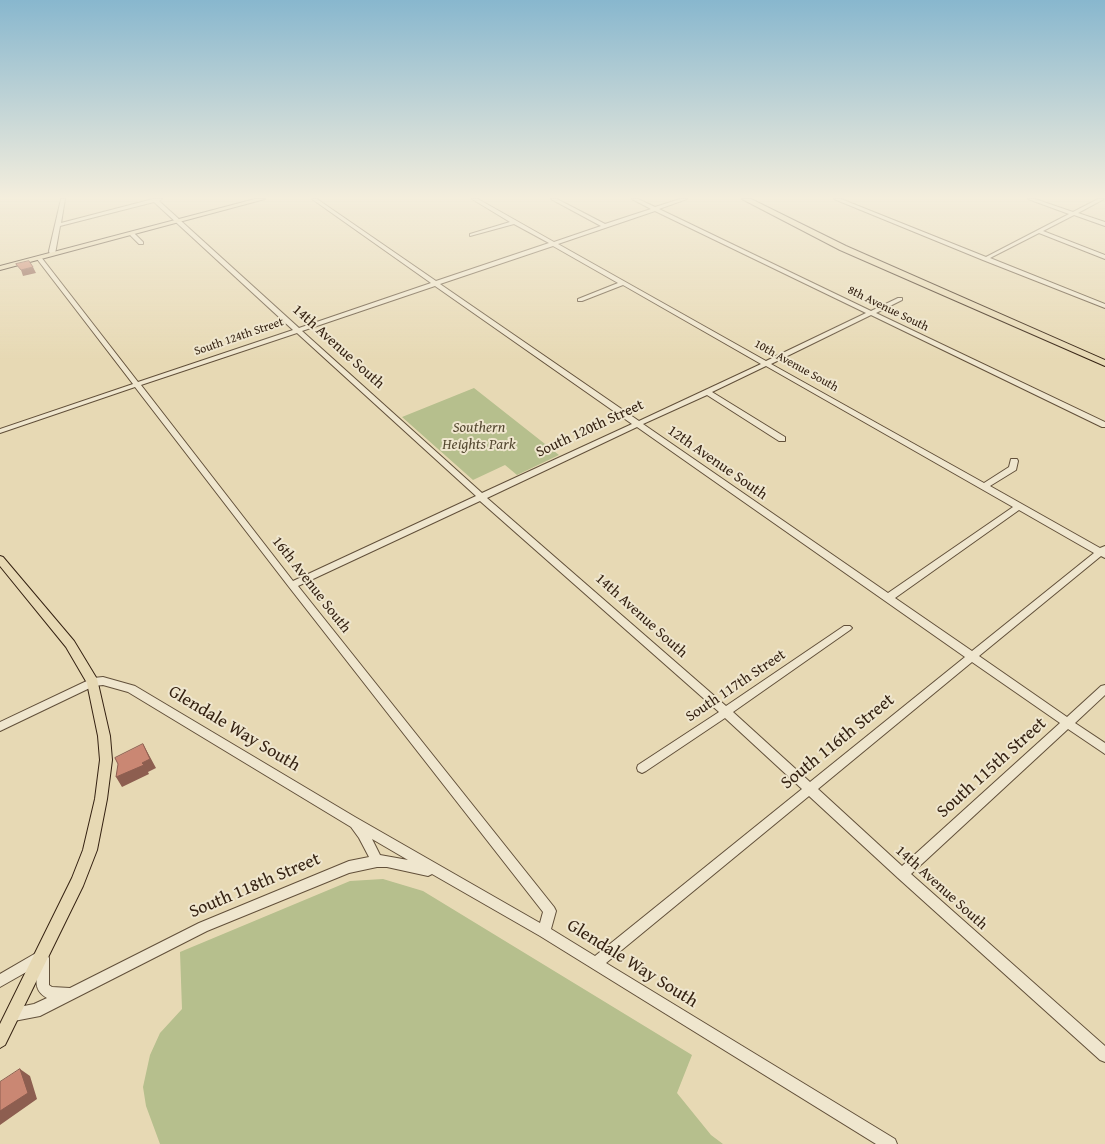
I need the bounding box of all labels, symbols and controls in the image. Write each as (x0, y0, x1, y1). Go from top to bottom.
street label: 8th Avenue South (845, 283, 931, 335)
street label: 14th Avenue South (288, 301, 388, 393)
street label: South 124th Street (193, 315, 285, 359)
street label: 10th Avenue South (751, 337, 841, 395)
street label: South 120th Street (533, 396, 647, 462)
park label: Southern Heights Park (442, 419, 516, 454)
street label: 12th Avenue South (664, 422, 770, 504)
street label: 16th Avenue South (268, 533, 354, 637)
street label: 14th Avenue South (591, 570, 691, 662)
street label: South 117th Street (683, 646, 789, 726)
street label: Glendale Way South (164, 681, 304, 777)
street label: South 116th Street (777, 690, 899, 794)
street label: South 115th Street (933, 713, 1051, 823)
street label: 14th Avenue South (891, 842, 991, 934)
street label: South 118th Street (186, 849, 324, 923)
street label: Glendale Way South (563, 915, 701, 1013)

